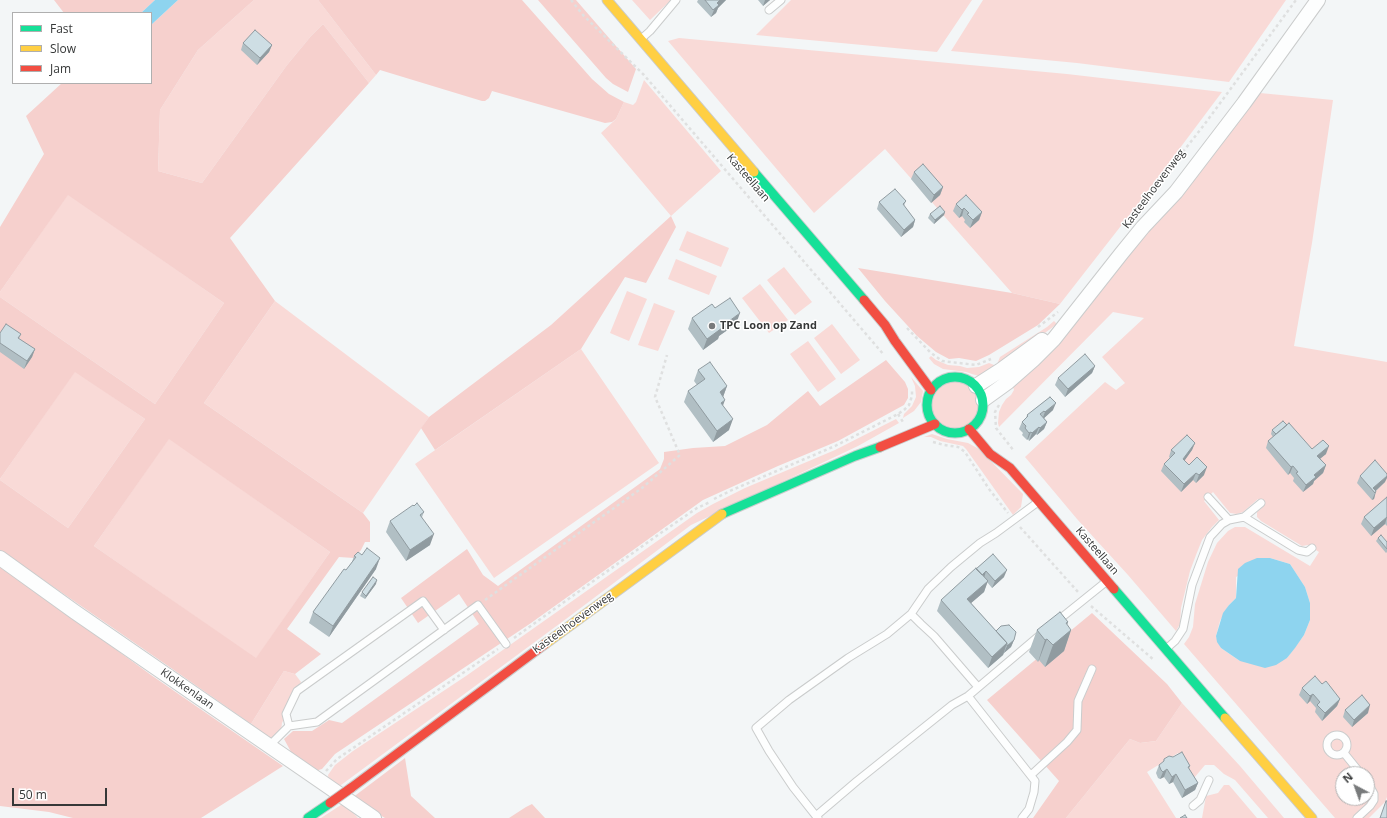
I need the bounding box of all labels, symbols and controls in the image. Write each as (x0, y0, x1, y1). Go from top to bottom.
legend (12, 12, 152, 84)
text: Fast (50, 20, 73, 37)
text: Slow (50, 40, 76, 57)
text: Jam (50, 60, 71, 77)
street label: Kasteelhoevenweg (1120, 147, 1188, 231)
street label: Kasteellaan (724, 151, 772, 205)
place label: TPC Loon op Zand (720, 319, 817, 333)
marker: TPC Loon op Zand (707, 321, 717, 331)
street label: Kasteellaan (1073, 524, 1121, 578)
street label: Kasteelhoevenweg (530, 590, 616, 656)
street label: Klokkenlaan (158, 666, 216, 712)
north arrow (1335, 766, 1375, 806)
text: N (1339, 769, 1356, 786)
scale bar (14, 780, 109, 806)
text: 50 m (19, 786, 47, 803)

